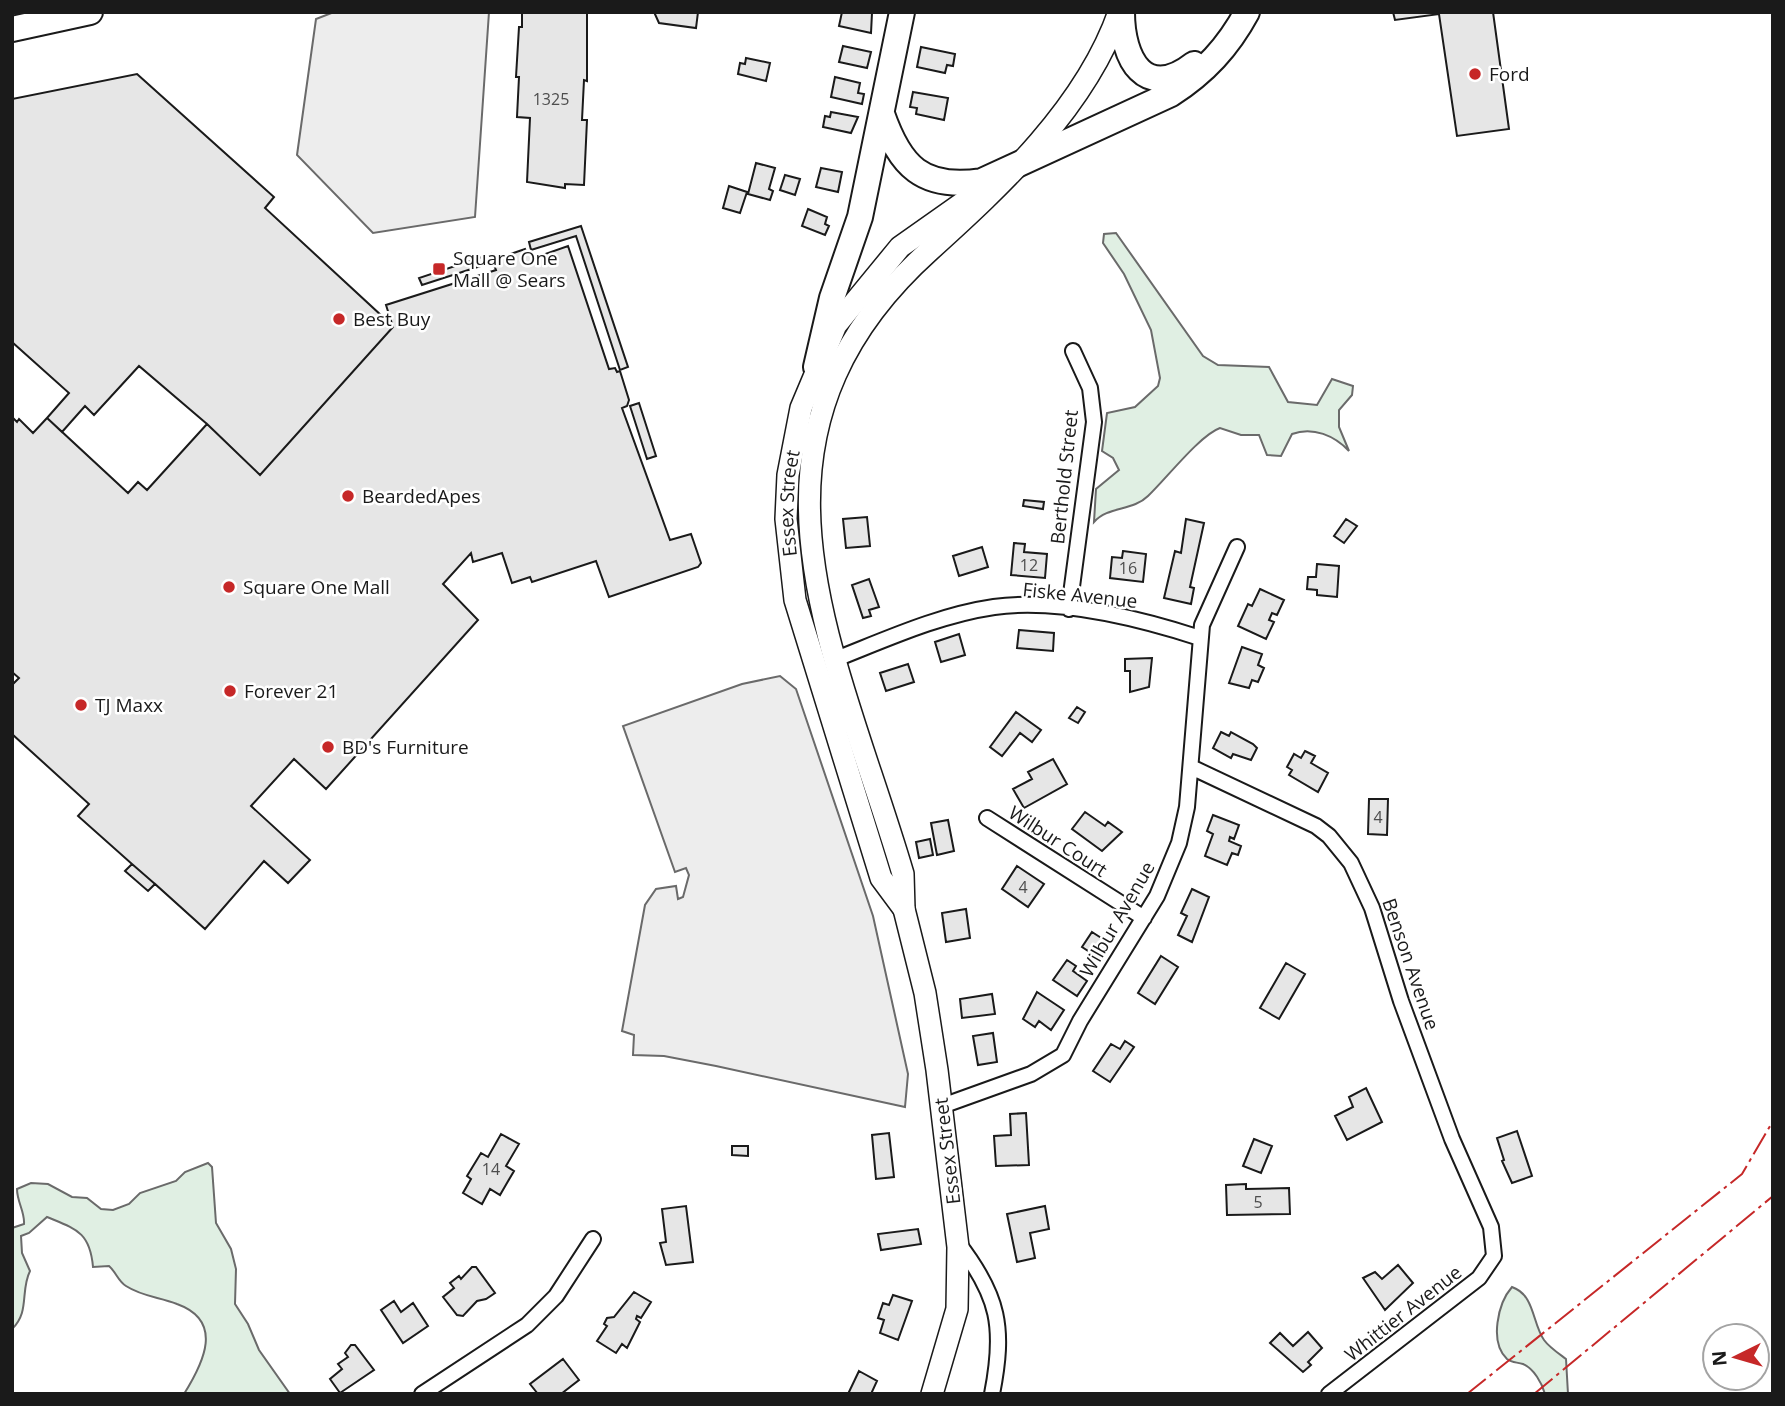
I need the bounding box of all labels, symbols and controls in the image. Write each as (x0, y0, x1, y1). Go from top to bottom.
place label: Ford (1489, 61, 1530, 87)
marker: Ford (1467, 66, 1483, 82)
house number: 1325 (533, 88, 569, 110)
place label: Square One Mall @ Sears (453, 245, 566, 293)
marker: Square One Mall @ Sears (431, 261, 447, 277)
place label: Best Buy (353, 306, 431, 332)
marker: Best Buy (331, 311, 347, 327)
street label: Berthold Street (1044, 408, 1084, 545)
street label: Essex Street (773, 447, 806, 558)
place label: BeardedApes (362, 483, 481, 509)
marker: BeardedApes (340, 488, 356, 504)
house number: 12 (1020, 554, 1038, 576)
house number: 16 (1119, 557, 1137, 579)
place label: Square One Mall (243, 574, 390, 600)
street label: Fiske Avenue (1021, 576, 1139, 614)
marker: Square One Mall (221, 579, 237, 595)
place label: Forever 21 (244, 678, 338, 704)
marker: Forever 21 (222, 683, 238, 699)
place label: TJ Maxx (95, 692, 163, 718)
marker: TJ Maxx (73, 697, 89, 713)
place label: BD's Furniture (342, 734, 469, 760)
marker: BD's Furniture (320, 739, 336, 755)
street label: Wilbur Court (1004, 799, 1113, 883)
house number: 4 (1373, 806, 1383, 828)
street label: Wilbur Avenue (1073, 857, 1161, 981)
house number: 4 (1018, 876, 1028, 898)
street label: Benson Avenue (1376, 895, 1446, 1033)
street label: Essex Street (928, 1096, 966, 1206)
house number: 14 (482, 1158, 500, 1180)
house number: 5 (1253, 1191, 1263, 1213)
street label: Whittier Avenue (1339, 1259, 1467, 1367)
north arrow (1701, 1322, 1771, 1392)
text: N (1705, 1350, 1733, 1367)

